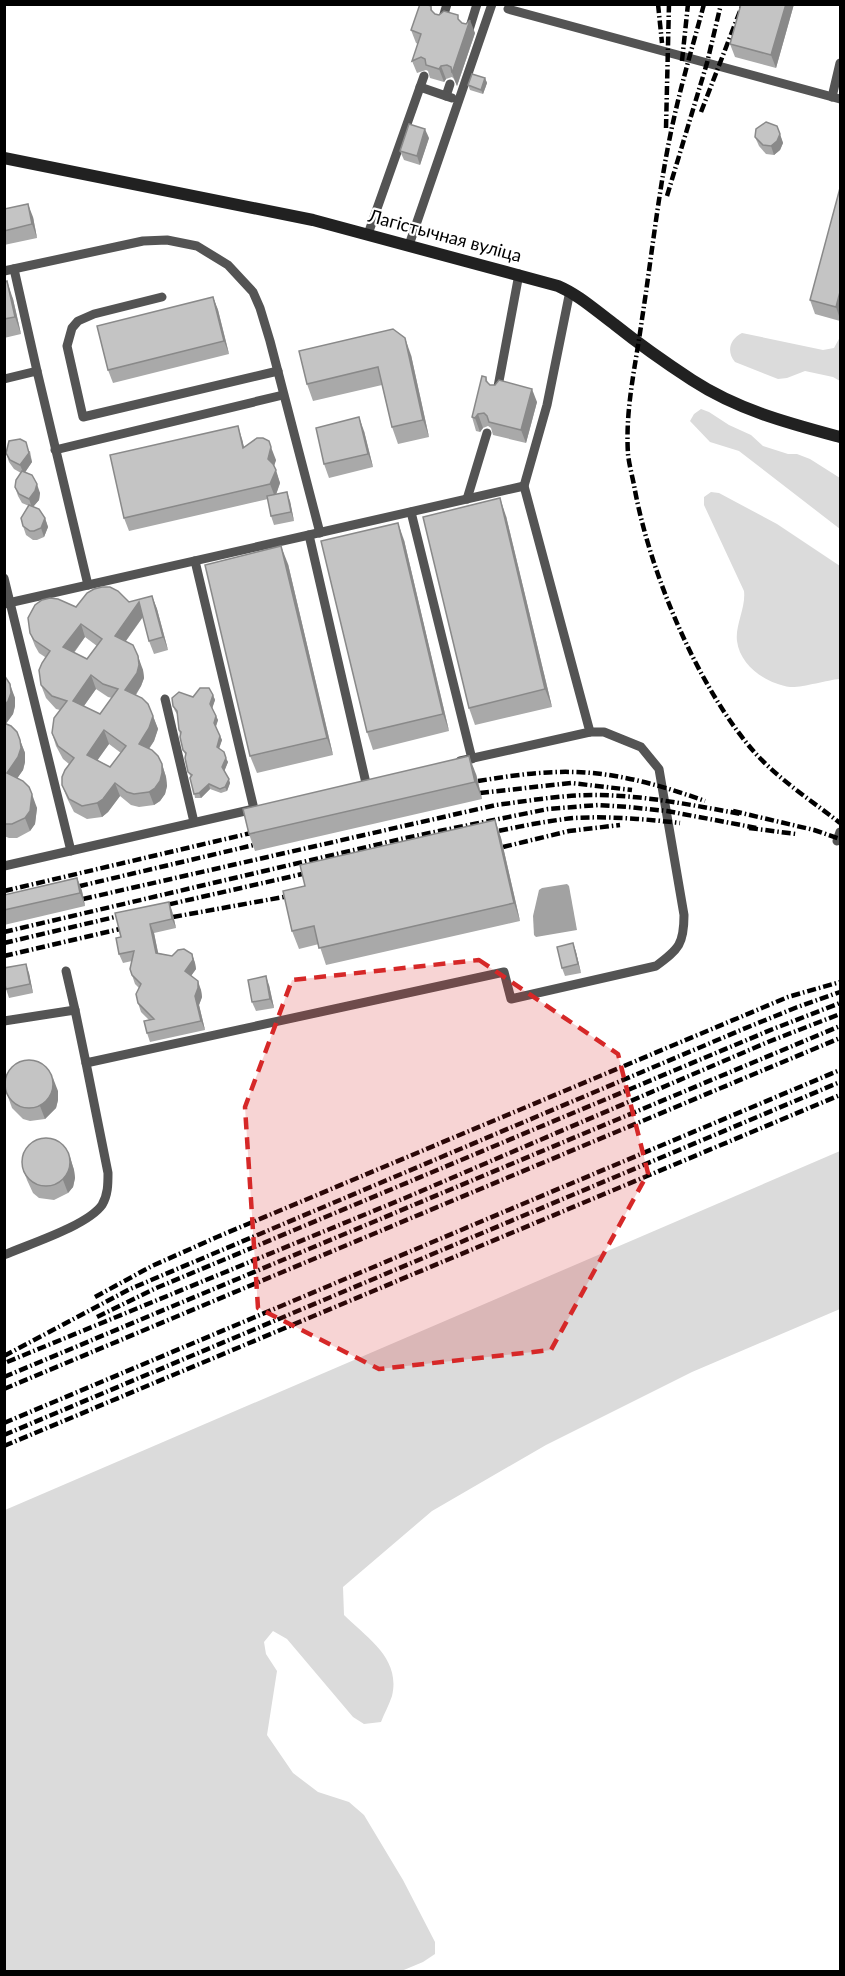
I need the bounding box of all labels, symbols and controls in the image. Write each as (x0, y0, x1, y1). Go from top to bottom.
street label: Лагістычная вуліца (365, 204, 524, 266)

